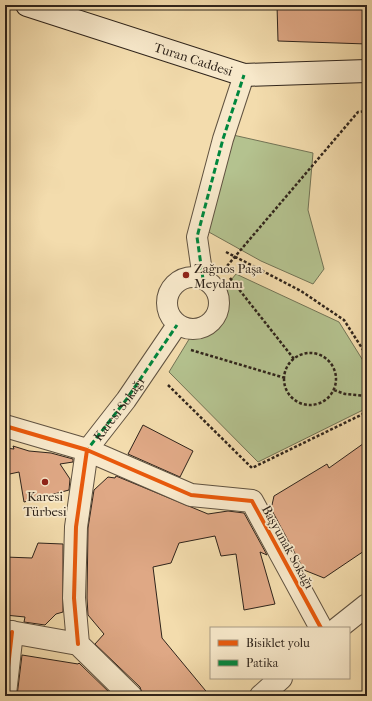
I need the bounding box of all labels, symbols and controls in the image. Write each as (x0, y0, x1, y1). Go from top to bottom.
street label: Turan Caddesi (152, 39, 235, 78)
place label: Zağnos Paşa Meydanı (194, 261, 263, 291)
marker: Zağnos Paşa Meydanı (181, 270, 191, 280)
street label: Karesi Sokağı (90, 374, 147, 443)
marker: Karesi Türbesi (40, 477, 50, 487)
place label: Karesi Türbesi (23, 489, 67, 519)
street label: Başyunak Sokağı (258, 503, 317, 592)
legend (210, 627, 350, 679)
text: Bisiklet yolu (246, 636, 310, 650)
text: Patika (246, 656, 279, 670)

